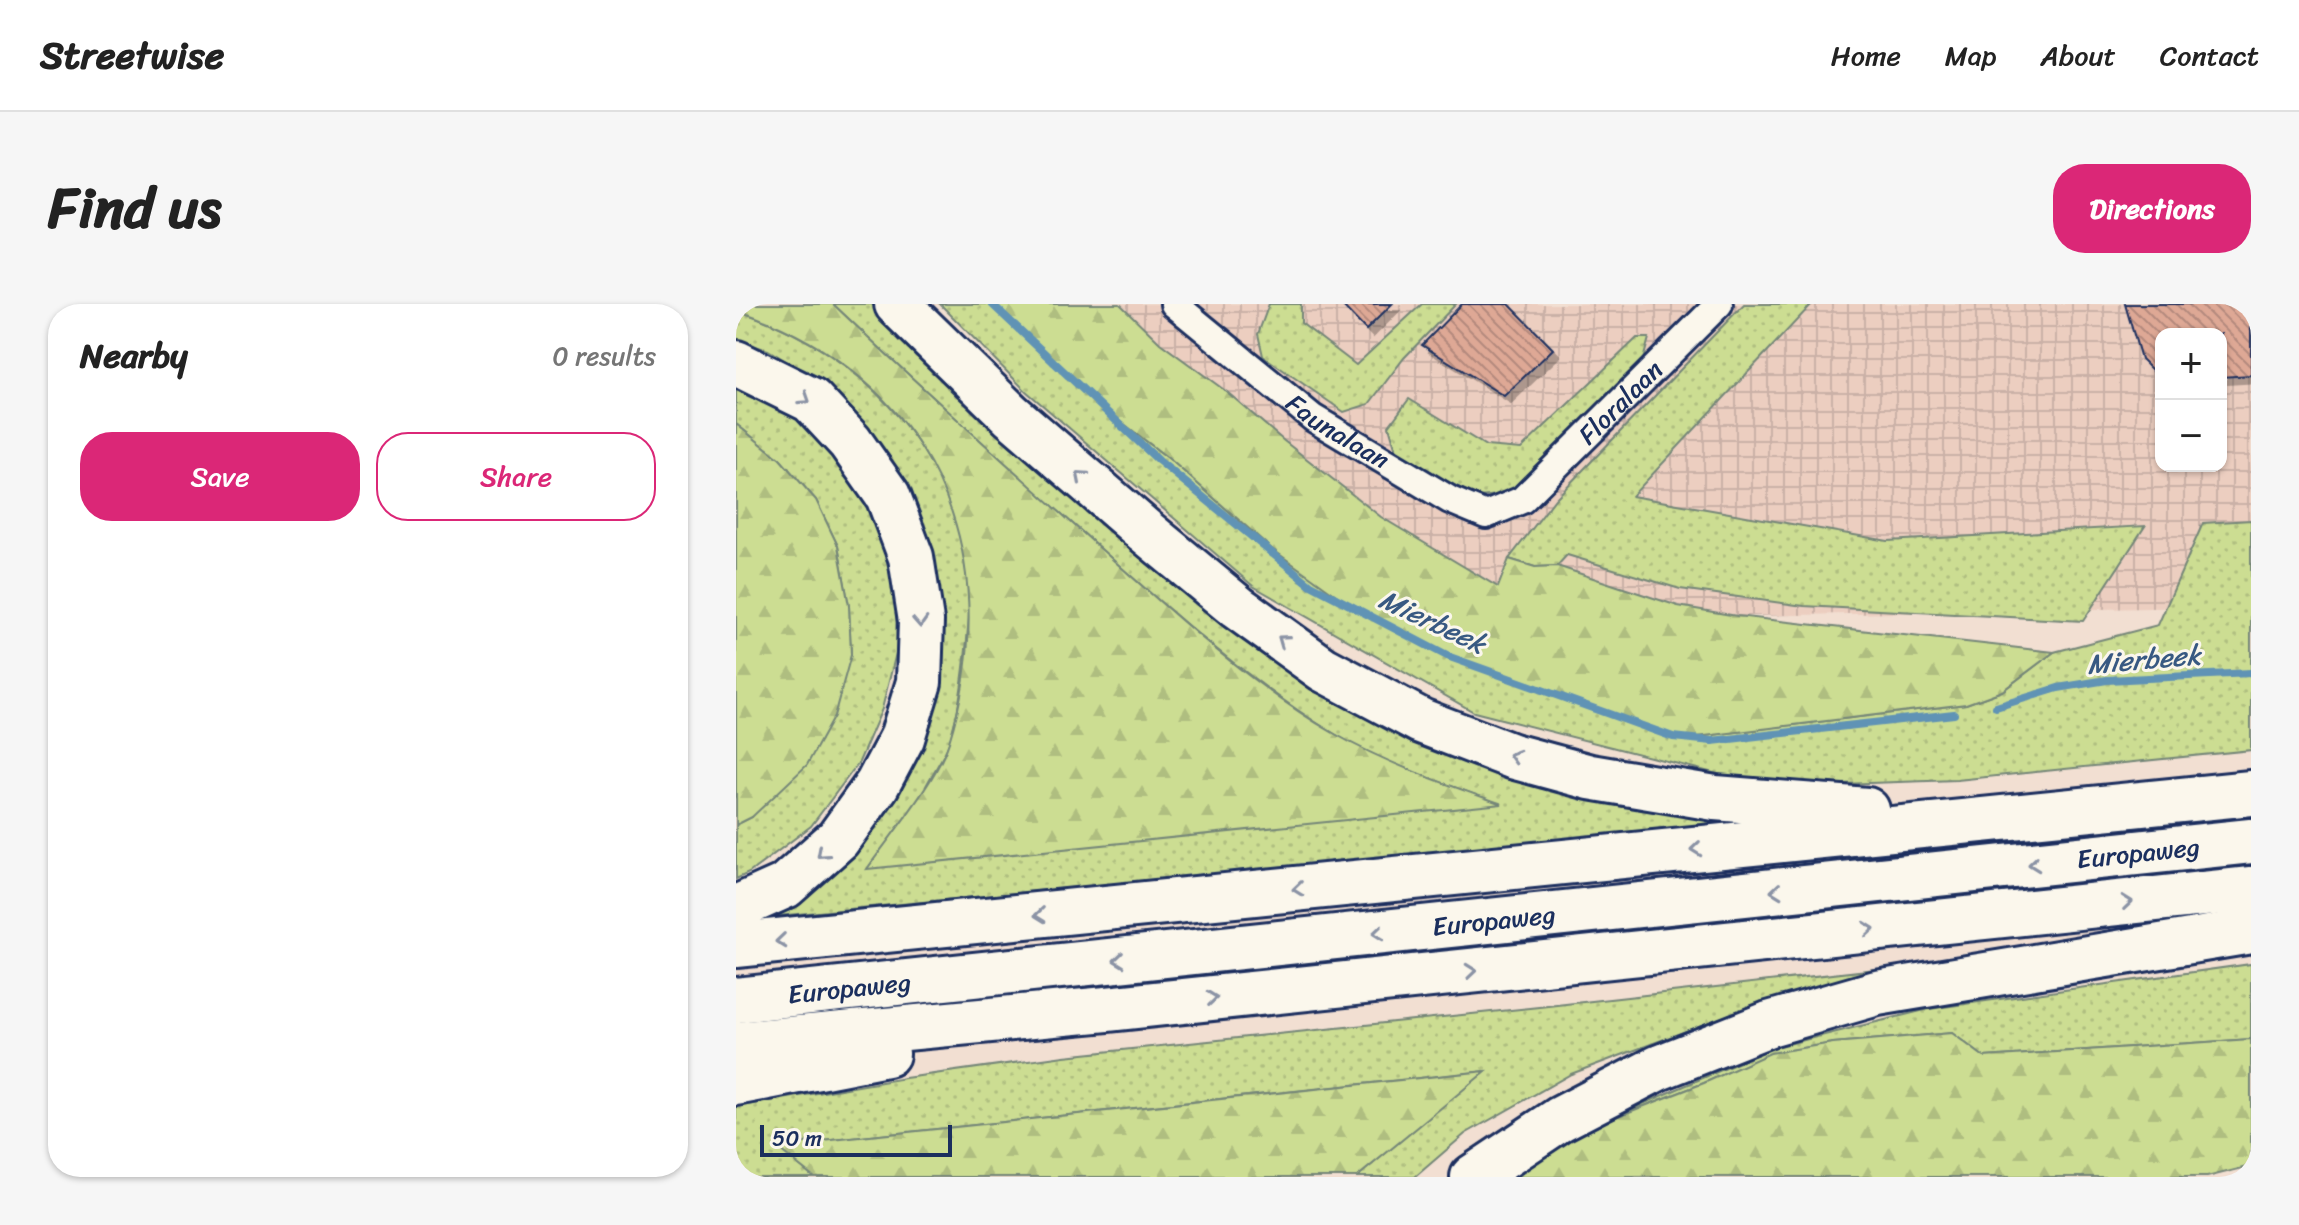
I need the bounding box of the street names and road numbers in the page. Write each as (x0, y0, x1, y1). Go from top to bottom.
street label: Floralaan (1566, 349, 1674, 456)
street label: Faunalaan (1275, 381, 1399, 482)
street label: Europaweg (2074, 824, 2202, 882)
street label: Europaweg (1430, 891, 1558, 950)
street label: Europaweg (786, 959, 913, 1017)

